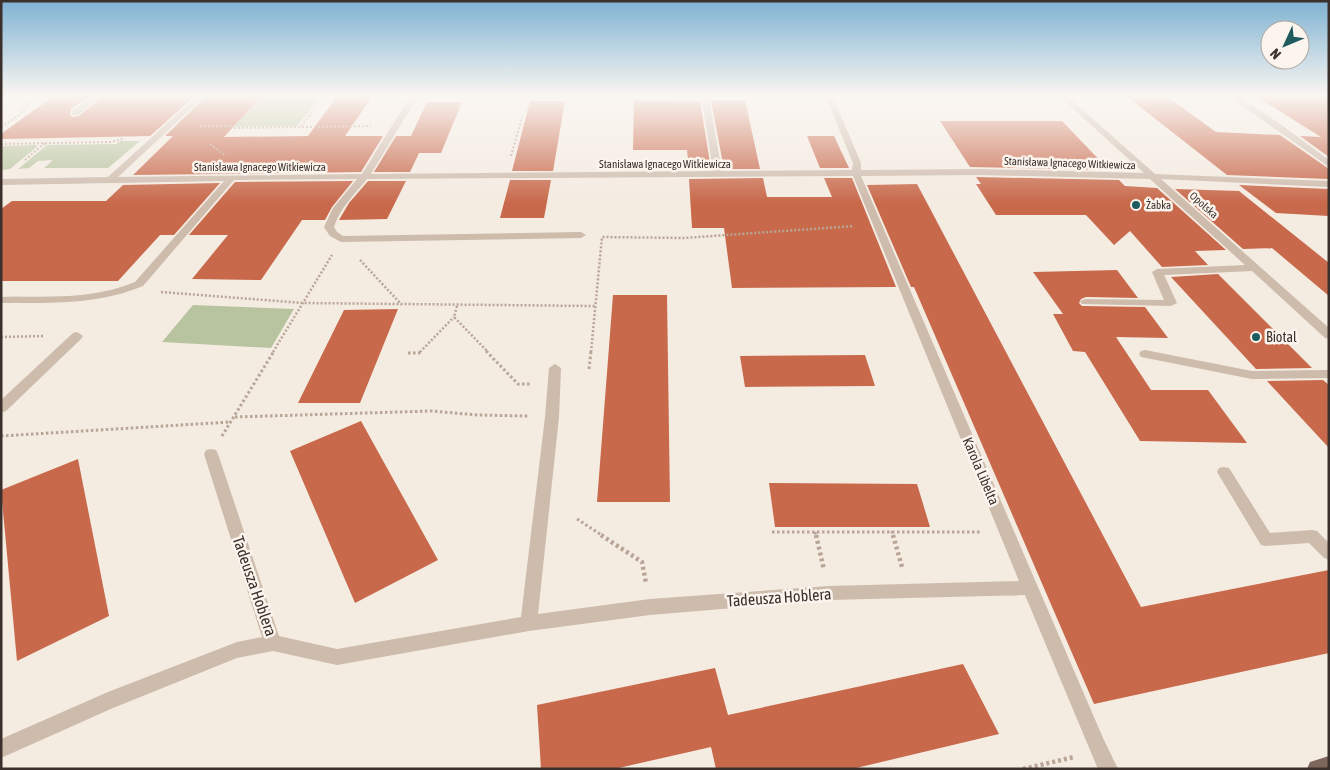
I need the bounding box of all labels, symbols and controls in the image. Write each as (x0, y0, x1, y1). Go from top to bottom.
north arrow (1260, 20, 1310, 70)
text: N (1267, 46, 1284, 63)
street label: Stanisława Ignacego Witkiewicza (1004, 155, 1136, 171)
street label: Stanisława Ignacego Witkiewicza (599, 158, 731, 170)
street label: Stanisława Ignacego Witkiewicza (194, 161, 326, 173)
street label: Opolska (1188, 189, 1220, 221)
marker: Żabka (1130, 199, 1142, 211)
place label: Żabka (1146, 199, 1171, 211)
place label: Biotal (1266, 329, 1297, 345)
marker: Biotal (1250, 331, 1262, 343)
street label: Karola Libelta (960, 435, 1002, 507)
street label: Tadeusza Hoblera (229, 534, 281, 638)
street label: Tadeusza Hoblera (726, 584, 832, 610)

